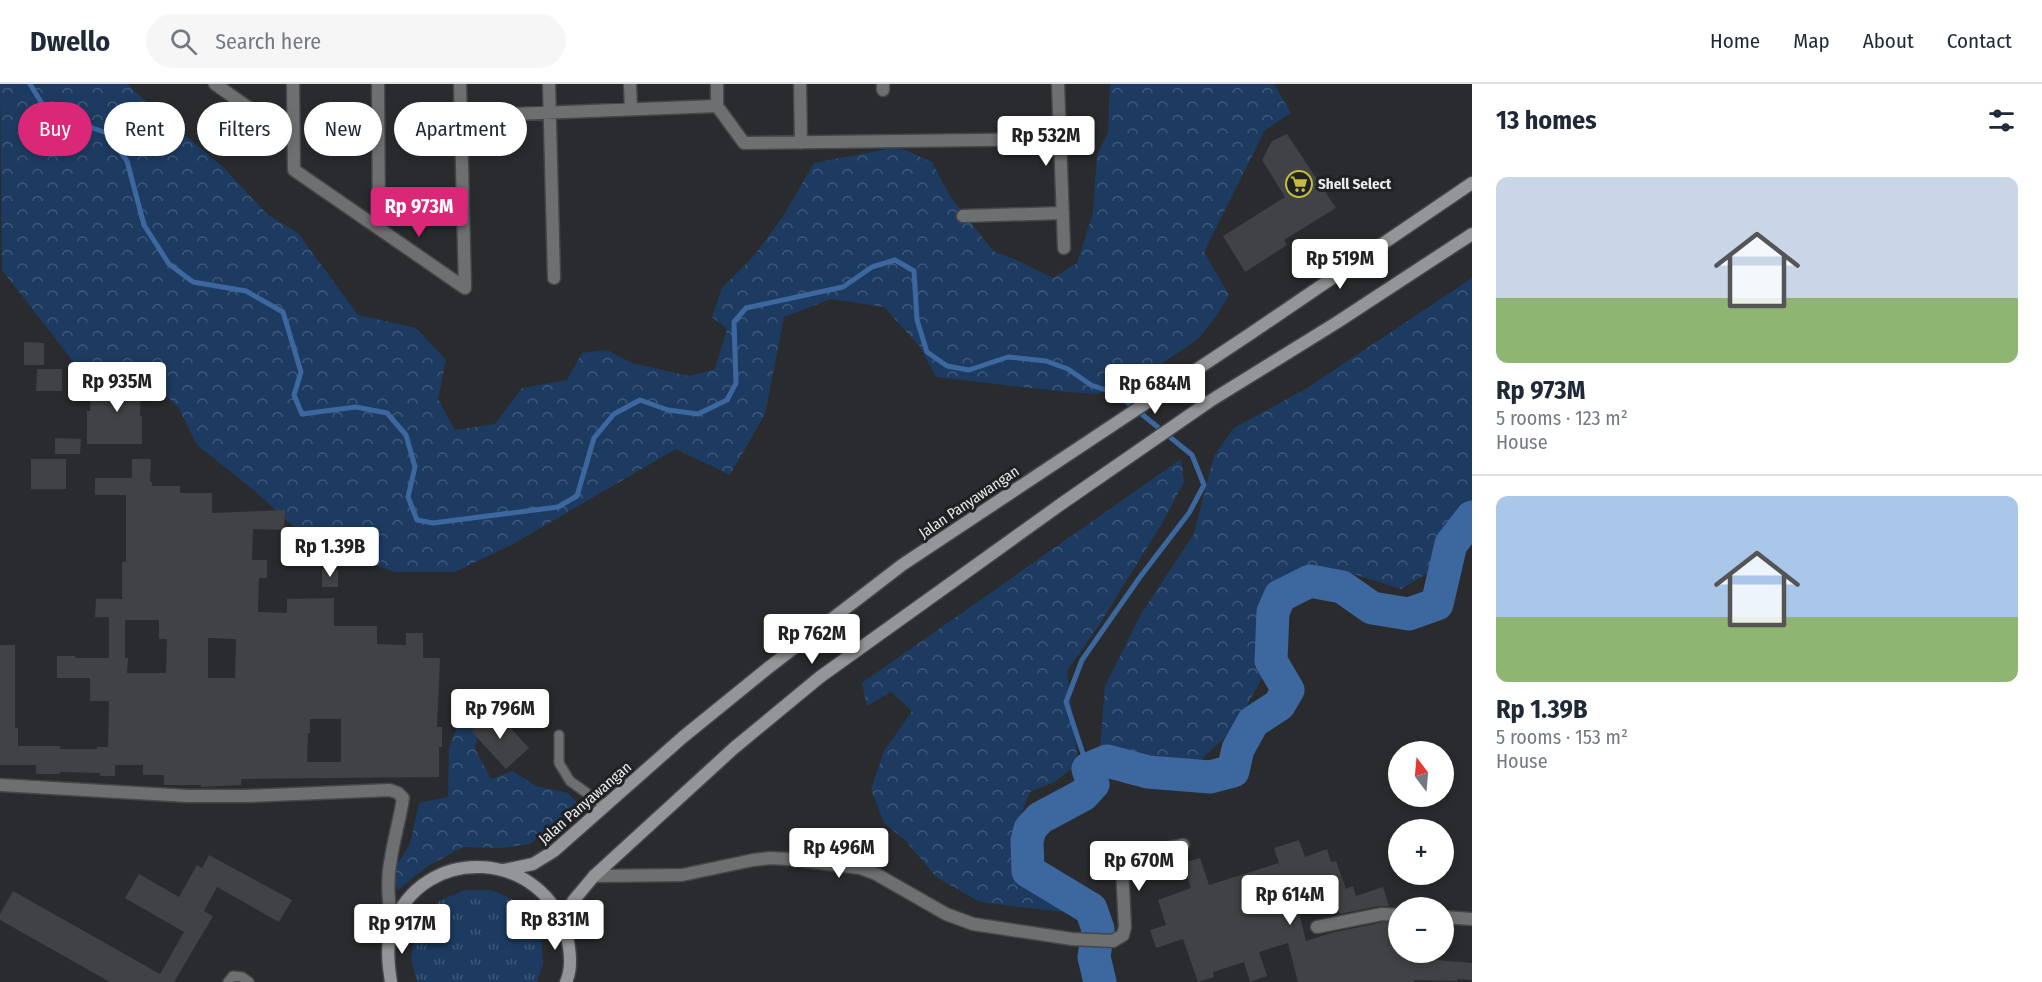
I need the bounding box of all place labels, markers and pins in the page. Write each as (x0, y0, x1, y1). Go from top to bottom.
pin: Rp 532M (991, 116, 1101, 167)
supermarket icon: Shell Select (1284, 169, 1314, 199)
place label: Shell Select (1318, 175, 1392, 193)
pin: Rp 973M (364, 187, 474, 238)
pin: Rp 519M (1285, 239, 1395, 290)
pin: Rp 935M (62, 362, 172, 413)
pin: Rp 684M (1100, 364, 1210, 415)
pin: Rp 1.39B (268, 527, 392, 578)
pin: Rp 762M (757, 614, 867, 665)
pin: Rp 796M (445, 689, 555, 740)
pin: Rp 496M (784, 828, 894, 879)
pin: Rp 670M (1084, 841, 1194, 892)
pin: Rp 614M (1235, 875, 1345, 926)
pin: Rp 831M (500, 900, 610, 951)
pin: Rp 917M (347, 904, 457, 955)

